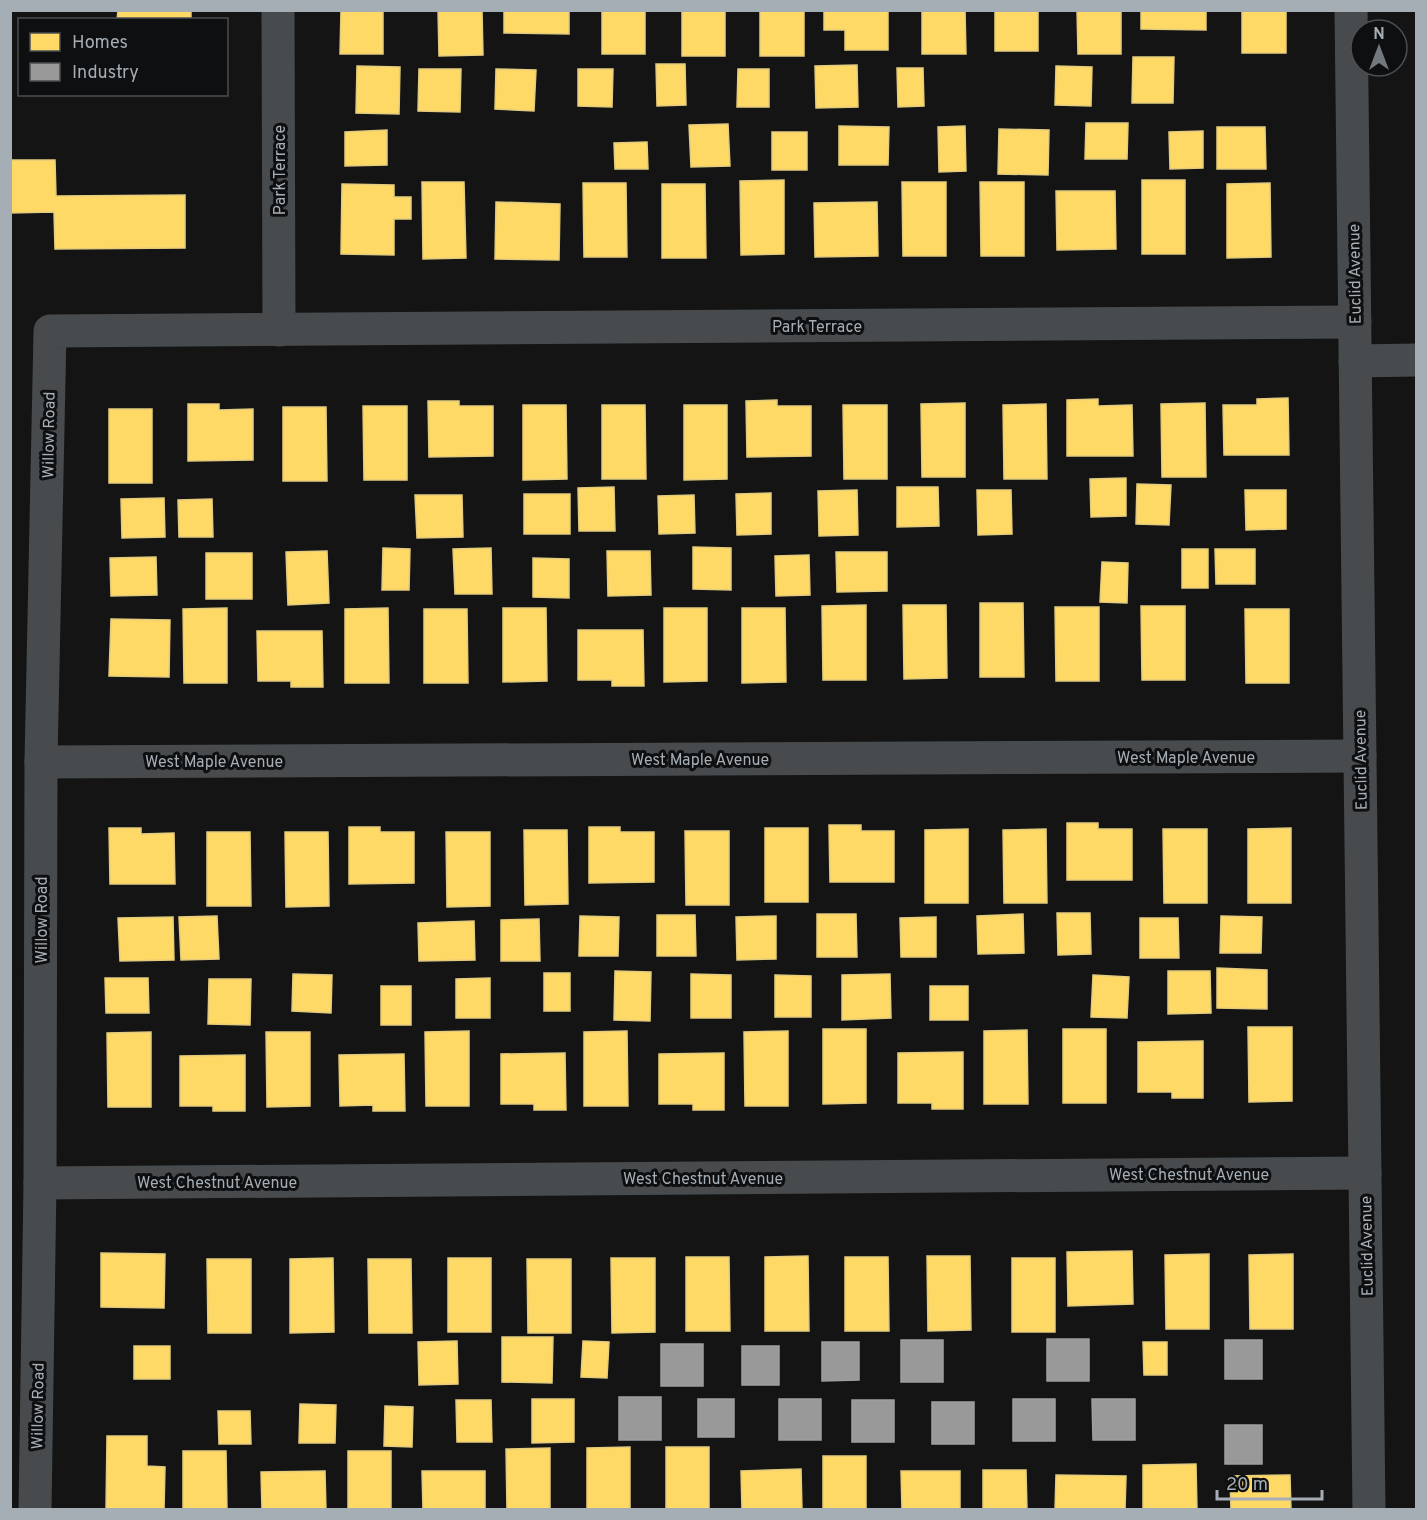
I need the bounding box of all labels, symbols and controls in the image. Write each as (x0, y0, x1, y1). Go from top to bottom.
legend (18, 18, 228, 96)
north arrow (1349, 18, 1409, 78)
text: N (1373, 25, 1385, 45)
text: Homes (72, 32, 128, 55)
text: Industry (72, 62, 139, 85)
street label: Park Terrace (271, 125, 291, 215)
street label: Euclid Avenue (1345, 224, 1367, 324)
street label: Park Terrace (772, 318, 862, 338)
street label: Willow Road (39, 391, 61, 479)
street label: Euclid Avenue (1351, 710, 1373, 810)
street label: West Maple Avenue (1117, 749, 1255, 769)
street label: West Maple Avenue (631, 751, 769, 771)
street label: West Maple Avenue (145, 753, 283, 773)
street label: Willow Road (33, 877, 53, 963)
street label: West Chestnut Avenue (1109, 1166, 1269, 1186)
street label: West Chestnut Avenue (623, 1170, 783, 1190)
street label: West Chestnut Avenue (137, 1174, 297, 1194)
street label: Euclid Avenue (1357, 1196, 1379, 1296)
street label: Willow Road (28, 1362, 50, 1450)
scale bar (1217, 1463, 1322, 1501)
text: 20 m (1226, 1474, 1268, 1497)

